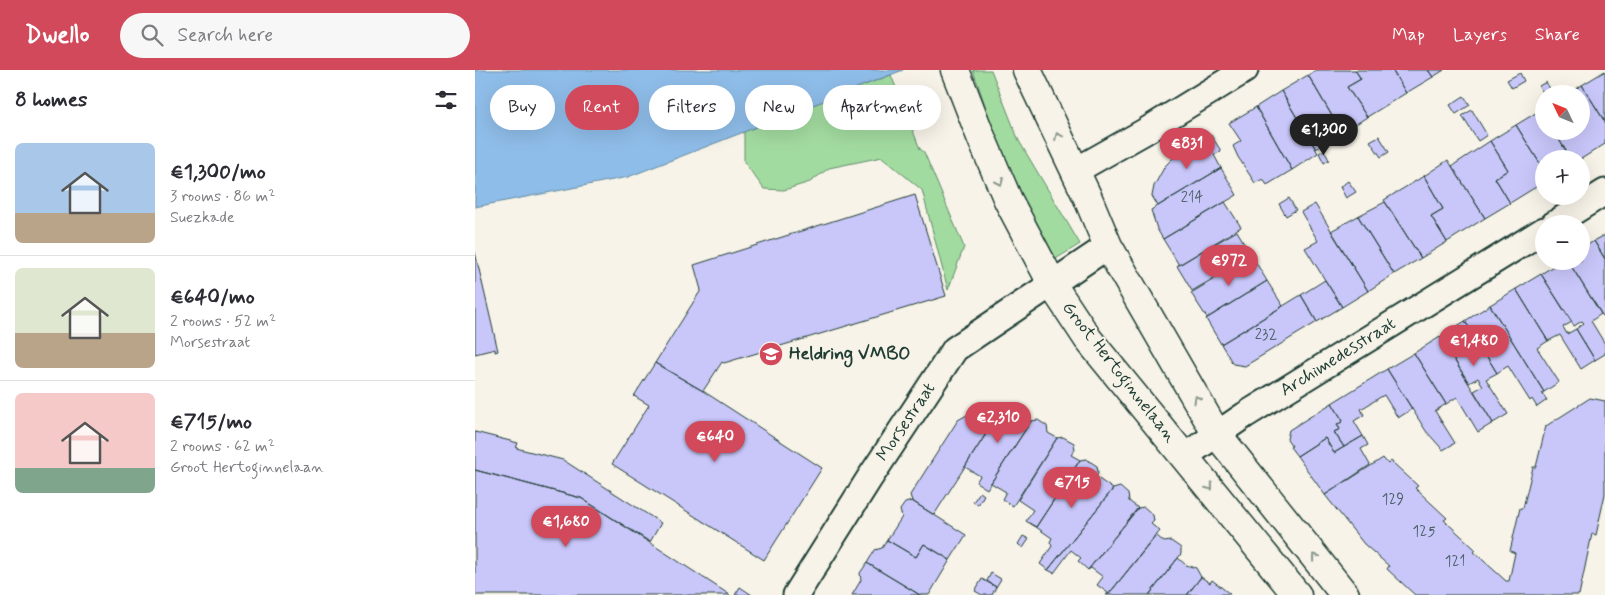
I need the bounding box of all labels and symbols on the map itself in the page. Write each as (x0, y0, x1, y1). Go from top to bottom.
north arrow (1535, 85, 1590, 140)
pin: €1,300 (1283, 114, 1365, 156)
pin: €831 (1157, 128, 1217, 170)
one-way arrow (1055, 133, 1065, 142)
one-way arrow (994, 177, 1005, 186)
house number: 214 (1181, 188, 1203, 208)
pin: €972 (1199, 244, 1259, 287)
street label: Groot Hertoginnelaan (1055, 296, 1182, 449)
street label: Archimedesstraat (1276, 312, 1401, 402)
pin: €1,480 (1433, 324, 1515, 367)
house number: 232 (1255, 325, 1277, 345)
school or university icon: Heldring VMBO (758, 341, 784, 367)
place label: Heldring VMBO (789, 342, 910, 368)
street label: Morsestraat (871, 378, 941, 466)
one-way arrow (1193, 395, 1203, 404)
pin: €2,310 (957, 402, 1039, 444)
pin: €640 (685, 420, 745, 463)
pin: €715 (1042, 466, 1102, 509)
one-way arrow (1205, 481, 1213, 490)
house number: 129 (1382, 490, 1404, 510)
pin: €1,680 (525, 506, 607, 548)
house number: 125 (1413, 522, 1435, 542)
house number: 121 (1445, 552, 1465, 572)
one-way arrow (1312, 554, 1320, 563)

